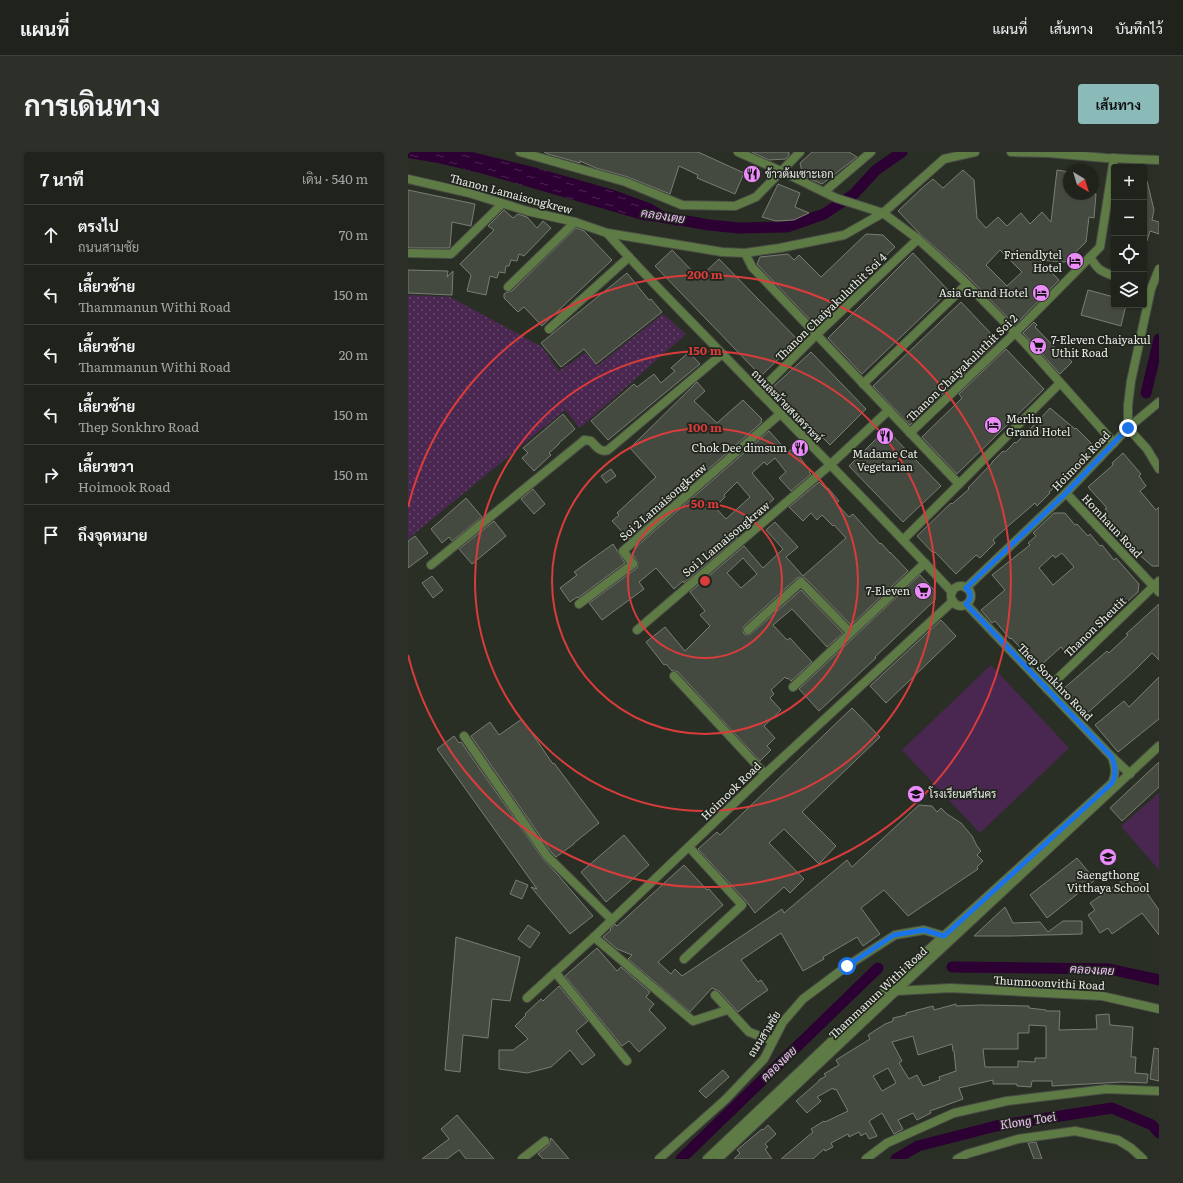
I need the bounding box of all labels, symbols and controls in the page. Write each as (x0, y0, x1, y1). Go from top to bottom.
text: แผนที่ (20, 14, 69, 42)
text: แผนที่ (992, 18, 1027, 38)
text: เส้นทาง (1049, 18, 1093, 38)
text: บันทึกไว้ (1115, 18, 1163, 38)
text: การเดินทาง (24, 83, 160, 125)
button: เส้นทาง (1078, 84, 1159, 124)
restaurant icon: ข้าวต้มเซาะเอก (742, 164, 762, 184)
north arrow (1063, 164, 1099, 200)
map controls (1111, 164, 1147, 308)
button: + (1111, 164, 1147, 200)
place label: ข้าวต้มเซาะเอก (765, 165, 834, 181)
text: 7 นาที (40, 166, 84, 191)
text: เดิน · 540 m (302, 169, 368, 188)
street label: Thanon Lamaisongkrew (448, 169, 575, 217)
button: − (1111, 200, 1147, 236)
water label: คลองเตย (640, 203, 687, 227)
text: ตรงไป (78, 214, 119, 237)
icon: ahead (40, 224, 62, 246)
text: 70 m (339, 225, 368, 244)
button: locate (1111, 236, 1147, 272)
text: ถนนสามชัย (78, 237, 139, 256)
place label: Friendlytel Hotel (1004, 246, 1062, 275)
street label: Thanon Chaiyakuluthit Soi 4 (771, 249, 889, 364)
hotel icon: Friendlytel Hotel (1065, 251, 1085, 271)
text: 200 m (687, 265, 723, 283)
button: layers (1111, 272, 1147, 308)
text: เลี้ยวซ้าย (78, 274, 135, 297)
hotel icon: Asia Grand Hotel (1031, 283, 1051, 303)
icon: left (40, 284, 62, 306)
place label: Asia Grand Hotel (939, 284, 1028, 300)
text: 150 m (333, 285, 368, 304)
text: Thammanun Withi Road (78, 297, 231, 316)
street label: Thanon Chaiyakuluthit Soi 2 (902, 310, 1021, 425)
place label: 7-Eleven Chaiyakul Uthit Road (1051, 331, 1151, 360)
text: เลี้ยวซ้าย (78, 334, 135, 357)
supermarket icon: 7-Eleven Chaiyakul Uthit Road (1028, 336, 1048, 356)
text: 150 m (688, 341, 722, 359)
icon: left (40, 344, 62, 366)
text: 20 m (339, 345, 368, 364)
text: Thammanun Withi Road (78, 357, 231, 376)
street label: ถนนละม้ายสงเคราะห์ (749, 365, 827, 445)
text: เลี้ยวซ้าย (78, 394, 135, 417)
icon: left (40, 404, 62, 426)
text: 150 m (333, 405, 368, 424)
place label: Merlin Grand Hotel (1006, 410, 1071, 439)
hotel icon: Merlin Grand Hotel (983, 415, 1003, 435)
text: Thep Sonkhro Road (78, 417, 199, 436)
text: 100 m (688, 418, 722, 436)
route end (1119, 419, 1137, 437)
restaurant icon: Madame Cat Vegetarian (875, 426, 895, 446)
street label: Hoimook Road (1047, 426, 1113, 494)
restaurant icon: Chok Dee dimsum (790, 438, 810, 458)
place label: Chok Dee dimsum (691, 439, 787, 455)
place label: Madame Cat Vegetarian (852, 445, 918, 474)
text: เลี้ยวขวา (78, 454, 134, 477)
street label: Soi 2 Lamaisongkraw (615, 458, 710, 544)
icon: right (40, 464, 62, 486)
text: 150 m (333, 465, 368, 484)
text: Hoimook Road (78, 477, 170, 496)
street label: Homhaun Road (1079, 490, 1147, 561)
text: 50 m (691, 494, 719, 512)
street label: Soi 1 Lamaisongkraw (678, 496, 773, 580)
text: ถึงจุดหมาย (78, 523, 148, 546)
icon: arrive (40, 524, 62, 546)
centre of rings (698, 574, 712, 588)
supermarket icon: 7-Eleven (913, 581, 933, 601)
place label: 7-Eleven (866, 582, 910, 598)
street label: Thanon Sheutit (1060, 592, 1129, 660)
street label: Thep Sonkhro Road (1014, 639, 1097, 724)
street label: Hoimook Road (697, 757, 764, 823)
school or university icon: โรงเรียนศรีนคร (906, 784, 926, 804)
place label: โรงเรียนศรีนคร (928, 785, 996, 801)
school or university icon: Saengthong Vitthaya School (1098, 847, 1118, 867)
place label: Saengthong Vitthaya School (1067, 866, 1150, 895)
street label: Thammanun Withi Road (825, 942, 930, 1042)
route start (838, 957, 856, 975)
water label: คลองเตย (1069, 959, 1115, 979)
street label: Thumnoonvithi Road (993, 971, 1106, 993)
street label: ถนนสามชัย (743, 1007, 784, 1060)
water label: คลองเตย (756, 1041, 801, 1085)
water label: Klong Toei (999, 1107, 1058, 1133)

